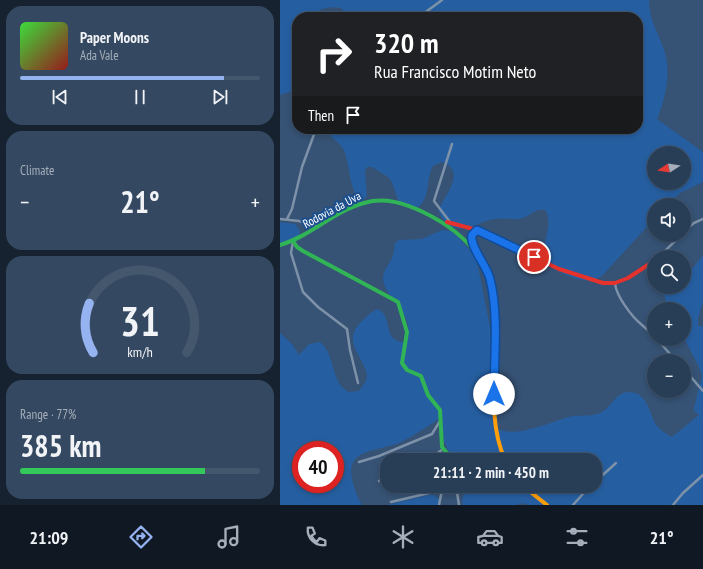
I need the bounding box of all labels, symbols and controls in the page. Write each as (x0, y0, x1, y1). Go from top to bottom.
text: 320 m (374, 24, 438, 61)
text: Paper Moons (80, 28, 149, 47)
icon: right (308, 28, 360, 80)
text: Ada Vale (80, 47, 119, 64)
text: Rua Francisco Motim Neto (374, 60, 536, 83)
icon: previous (49, 86, 71, 108)
icon: pause (129, 86, 151, 108)
icon: next (209, 86, 231, 108)
icon: arrive (342, 104, 364, 126)
text: Then (308, 106, 334, 125)
north arrow (647, 146, 691, 190)
map controls (647, 146, 691, 398)
text: Climate (20, 162, 54, 179)
text: 21° (120, 182, 160, 221)
text: − (20, 188, 29, 216)
text: + (251, 188, 260, 216)
street label: Rodovia da Uva (300, 188, 364, 231)
button: sound (647, 198, 691, 242)
pin (517, 240, 551, 274)
icon: arrive (523, 246, 545, 268)
button: search (647, 250, 691, 294)
text: 31 (120, 294, 160, 347)
button: + (647, 302, 691, 346)
text: km/h (127, 341, 153, 360)
button: − (647, 354, 691, 398)
position arrow (473, 373, 515, 415)
text: Range · 77% (20, 406, 76, 423)
text: 385 km (20, 426, 101, 465)
speed limit sign: 40 (292, 441, 344, 493)
text: 21:11 · 2 min · 450 m (433, 463, 549, 482)
icon: directions (127, 523, 155, 551)
icon: music (215, 523, 243, 551)
icon: phone (302, 523, 330, 551)
icon: climate (389, 523, 417, 551)
icon: car (476, 523, 504, 551)
icon: filters (563, 523, 591, 551)
text: 21:09 (30, 526, 68, 549)
text: 21° (650, 526, 673, 549)

